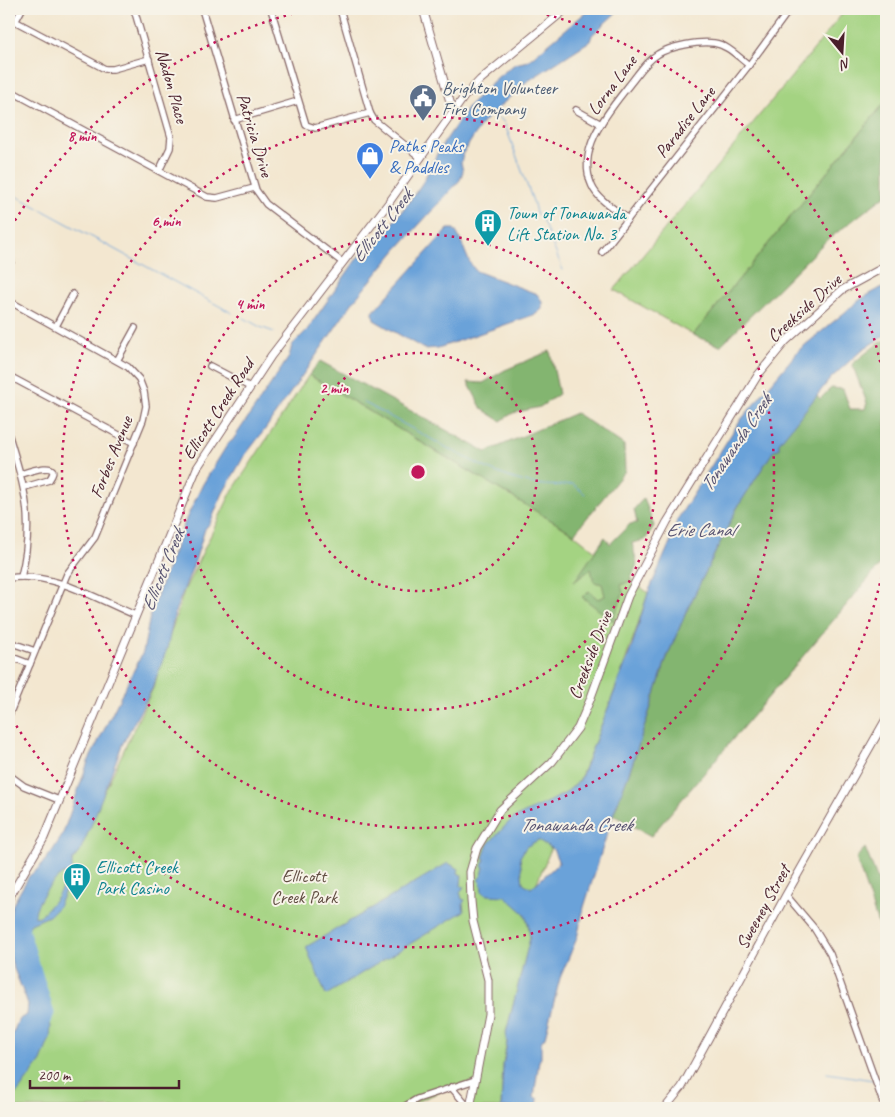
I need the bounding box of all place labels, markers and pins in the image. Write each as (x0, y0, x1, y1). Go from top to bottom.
place label: Brighton Volunteer Fire Company (442, 77, 559, 120)
public building icon: Brighton Volunteer Fire Company (408, 83, 438, 122)
place label: Paths Peaks & Paddles (389, 135, 465, 178)
shop icon: Paths Peaks & Paddles (355, 141, 385, 180)
place label: Town of Tonawanda Lift Station No. 3 (507, 202, 627, 245)
building icon: Town of Tonawanda Lift Station No. 3 (473, 208, 503, 247)
centre of rings (409, 463, 427, 481)
place label: Ellicott Creek Park Casino (96, 856, 179, 899)
building icon: Ellicott Creek Park Casino (62, 862, 92, 901)

